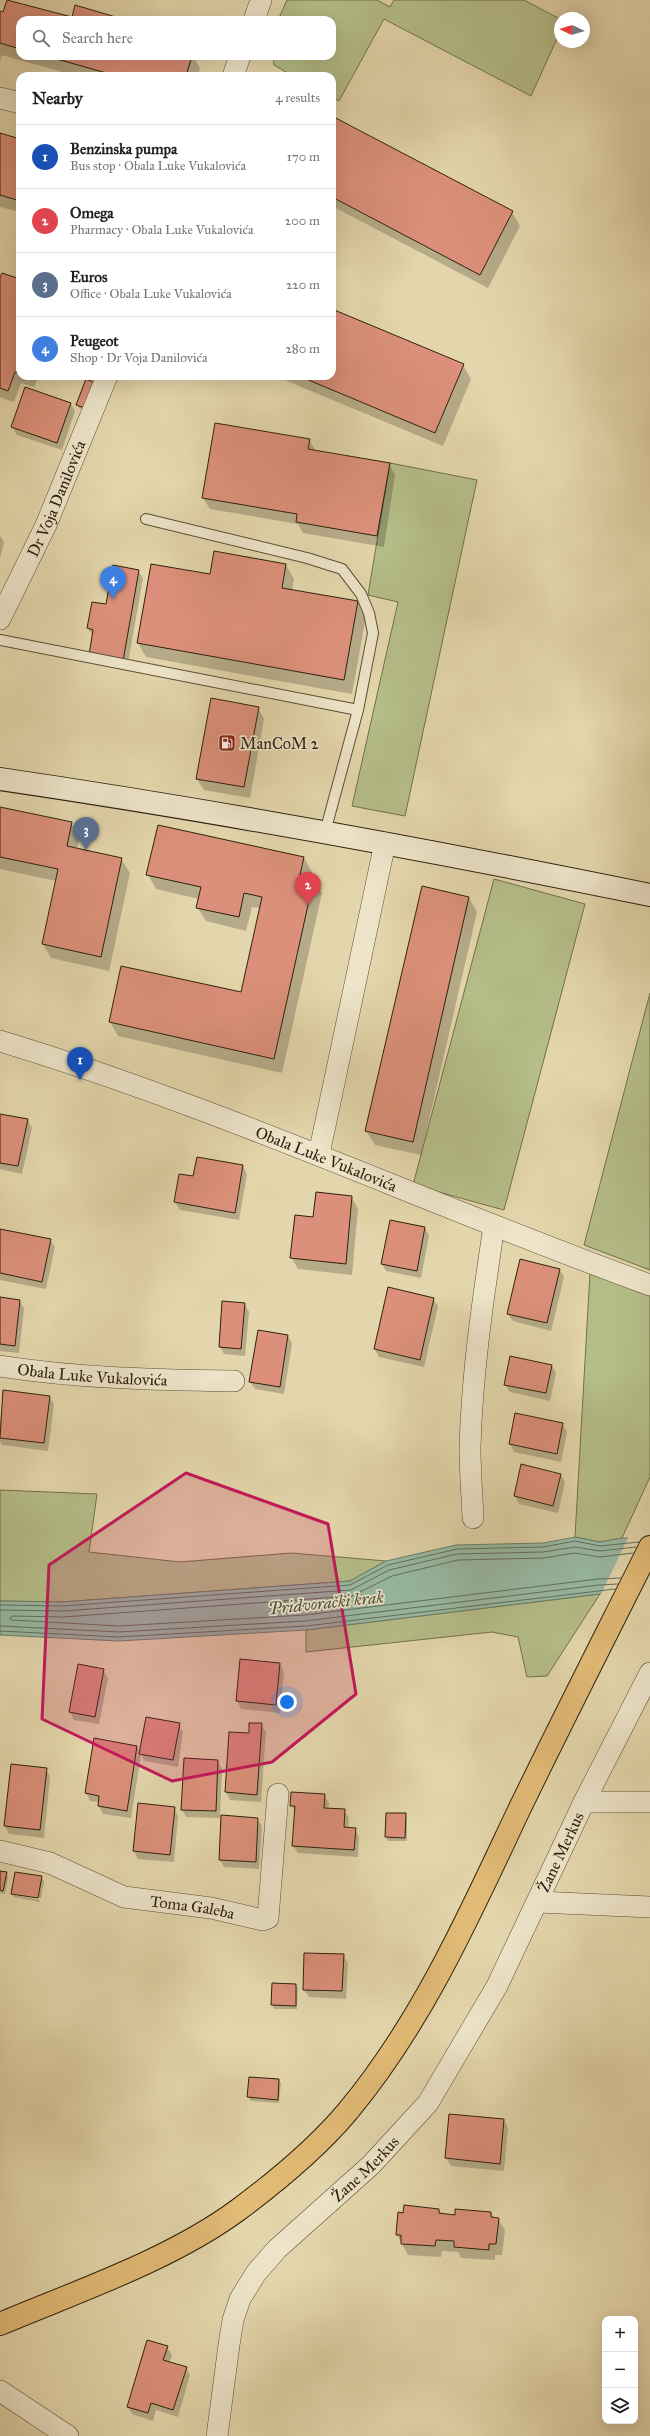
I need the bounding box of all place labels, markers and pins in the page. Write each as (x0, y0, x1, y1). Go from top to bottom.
pin: 4 (100, 566, 126, 599)
fuel station icon: ManCoM 2 (217, 733, 237, 753)
place label: ManCoM 2 (240, 734, 319, 753)
pin: 3 (73, 817, 99, 850)
pin: 2 (295, 872, 321, 905)
pin: 1 (67, 1047, 93, 1080)

